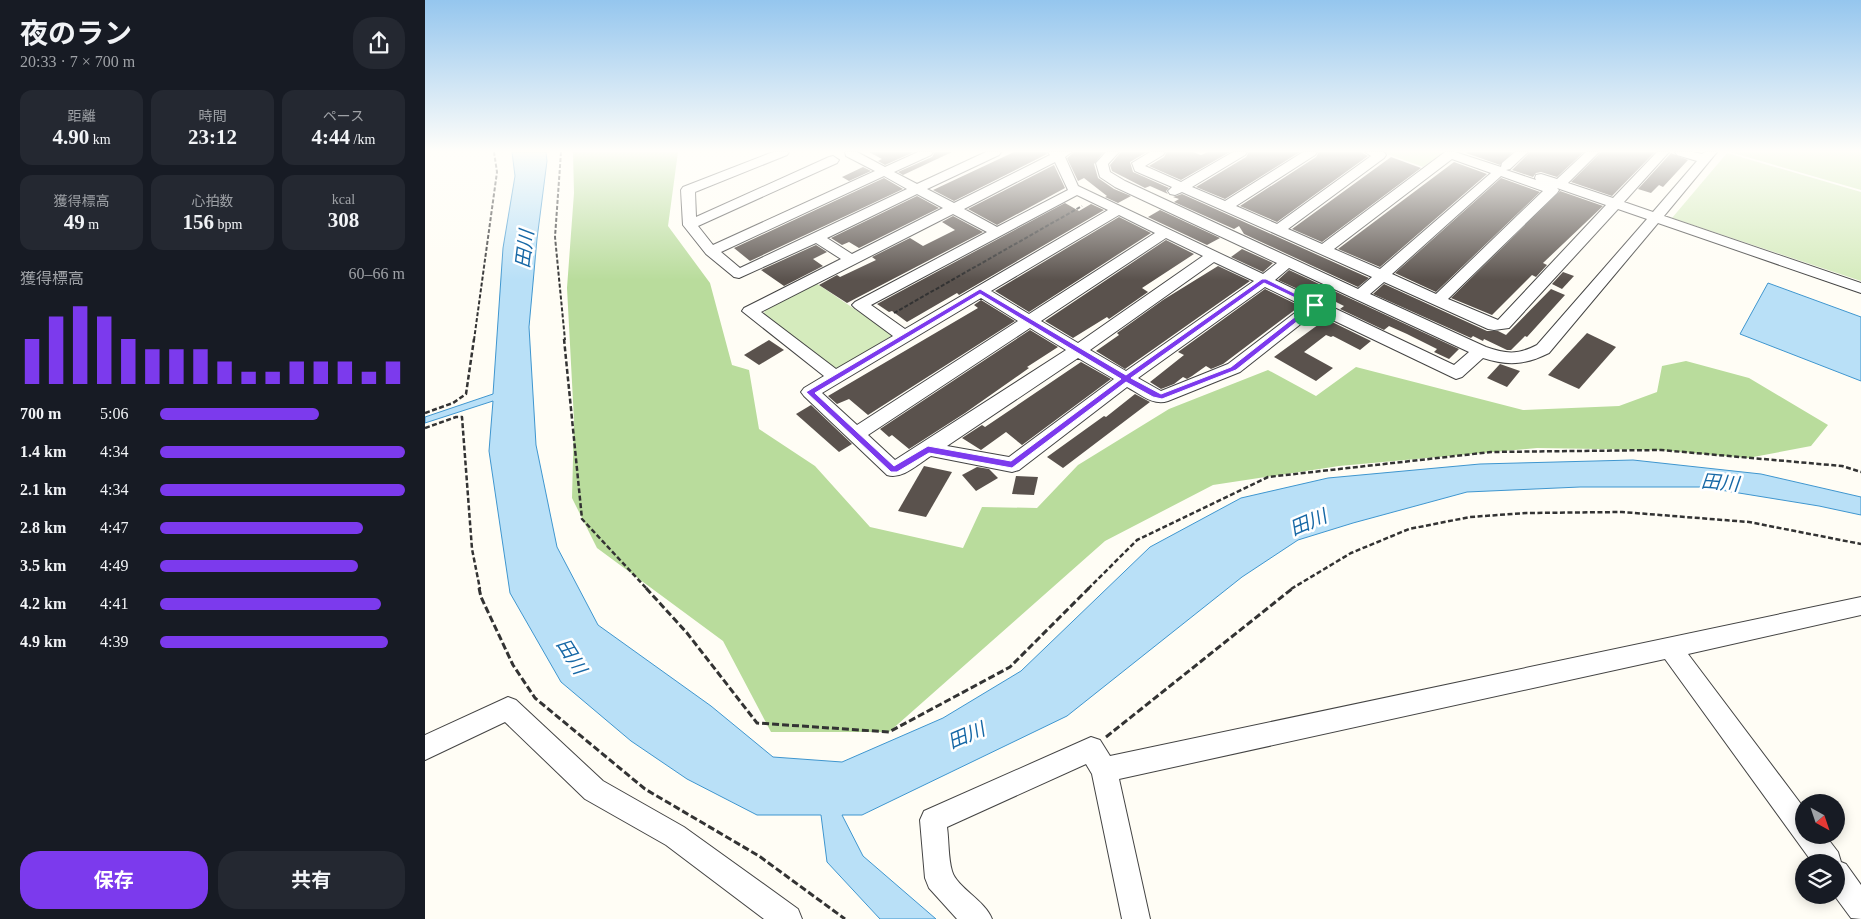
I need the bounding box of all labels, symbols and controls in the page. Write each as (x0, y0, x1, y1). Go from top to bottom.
button: share (353, 17, 405, 69)
text: 夜のラン (20, 18, 132, 49)
text: 20:33 · 7 × 700 m (20, 53, 135, 70)
text: 距離 (68, 109, 96, 124)
text: 時間 (199, 109, 227, 124)
text: ペース (323, 109, 364, 124)
text: 4.90 (52, 125, 89, 149)
text: 23:12 (188, 125, 237, 149)
text: 4:44 (312, 125, 350, 149)
text: km (89, 132, 111, 147)
text: /km (350, 132, 375, 147)
text: kcal (332, 192, 355, 207)
text: 獲得標高 (54, 194, 110, 209)
text: 心拍数 (192, 194, 234, 209)
text: 308 (328, 208, 359, 232)
text: 49 (64, 210, 85, 234)
text: 156 (183, 210, 214, 234)
text: m (85, 217, 99, 232)
text: bpm (214, 217, 242, 232)
water label: 田川 (512, 227, 537, 269)
text: 60–66 m (349, 265, 405, 282)
text: 獲得標高 (20, 270, 84, 287)
pin (1294, 284, 1336, 326)
icon: arrive (1301, 291, 1329, 319)
text: 700 m (20, 405, 61, 422)
text: 5:06 (100, 405, 128, 422)
text: 1.4 km (20, 443, 66, 460)
text: 4:34 (100, 443, 128, 460)
water label: 田川 (1700, 470, 1742, 495)
text: 2.1 km (20, 481, 66, 498)
text: 4:34 (100, 481, 128, 498)
water label: 田川 (1287, 505, 1332, 540)
text: 2.8 km (20, 519, 66, 536)
text: 4:47 (100, 519, 128, 536)
text: 3.5 km (20, 557, 66, 574)
text: 4:49 (100, 557, 128, 574)
text: 4.2 km (20, 595, 66, 612)
text: 4:41 (100, 595, 128, 612)
text: 4.9 km (20, 633, 66, 650)
text: 4:39 (100, 633, 128, 650)
water label: 田川 (553, 635, 592, 680)
water label: 田川 (945, 718, 990, 753)
north arrow (1795, 794, 1845, 844)
map controls (1795, 794, 1845, 904)
button: 保存 (20, 851, 208, 909)
button: 共有 (218, 851, 405, 909)
button: layers (1795, 854, 1845, 904)

